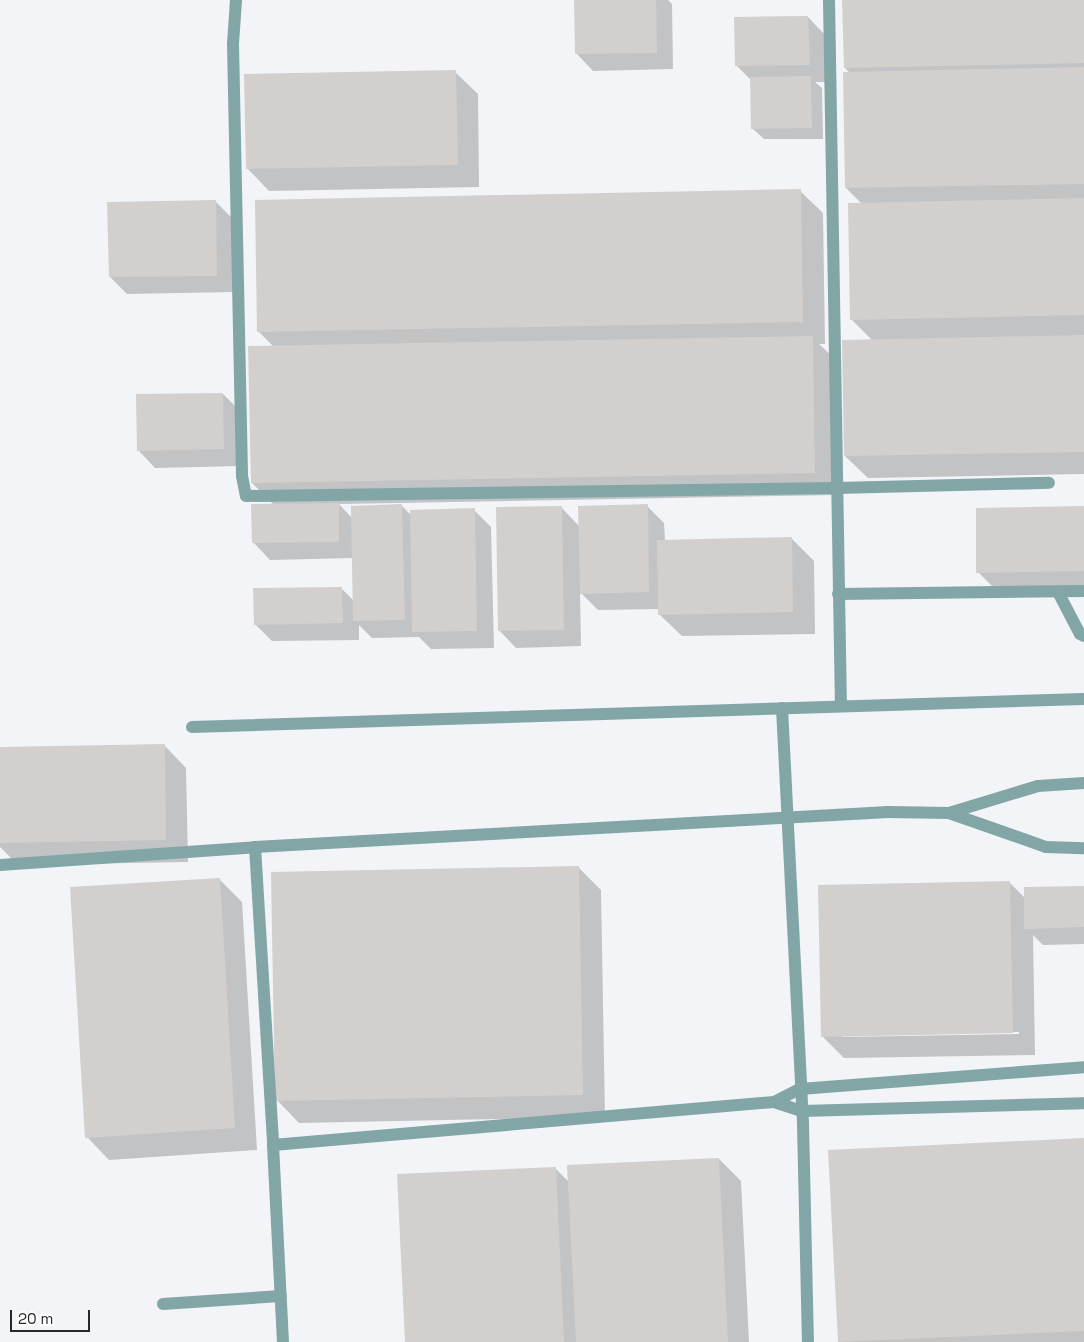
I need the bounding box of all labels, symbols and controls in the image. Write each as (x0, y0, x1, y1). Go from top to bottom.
scale bar (12, 1300, 92, 1332)
text: 20 m (18, 1309, 53, 1328)

